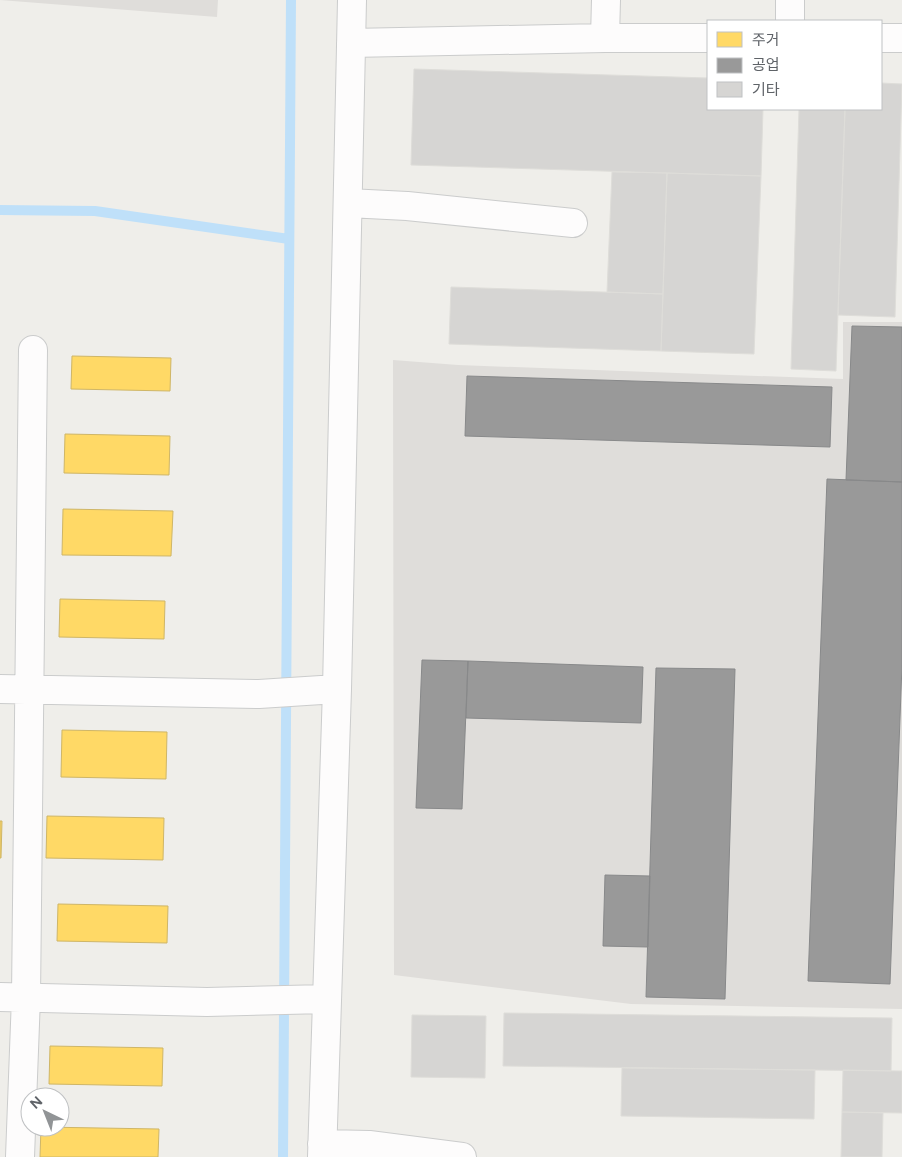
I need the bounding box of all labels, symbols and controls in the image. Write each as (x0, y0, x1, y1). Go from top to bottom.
legend (707, 20, 882, 110)
text: 주거 (752, 31, 780, 49)
text: 공업 (752, 56, 780, 74)
text: 기타 (752, 81, 780, 99)
north arrow (20, 1087, 70, 1137)
text: N (27, 1093, 46, 1113)

